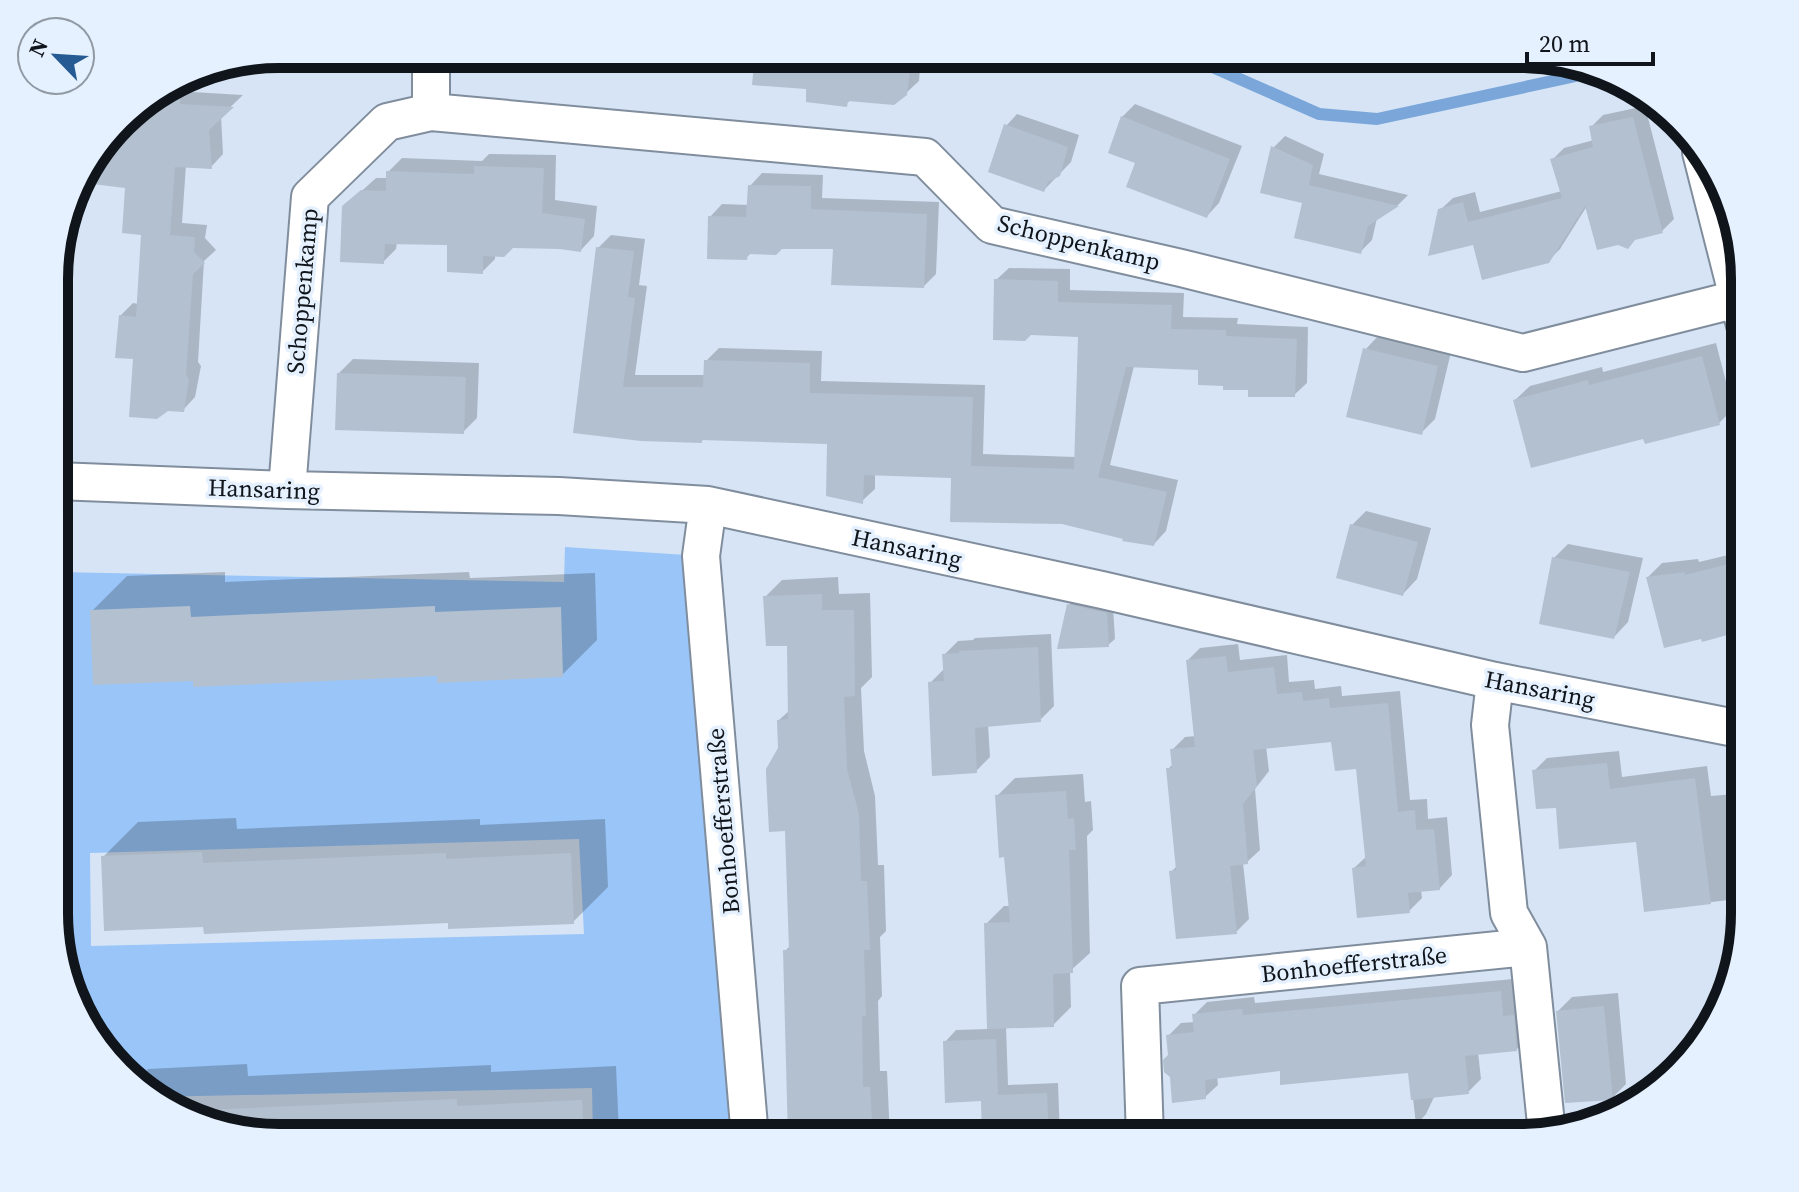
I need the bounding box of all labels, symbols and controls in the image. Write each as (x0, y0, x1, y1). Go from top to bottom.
north arrow (16, 16, 96, 96)
scale bar (1527, 16, 1653, 66)
text: 20 m (1539, 27, 1590, 60)
text: N (21, 34, 55, 61)
street label: Schoppenkamp (994, 206, 1164, 278)
street label: Schoppenkamp (278, 207, 326, 375)
street label: Hansaring (208, 471, 320, 507)
street label: Hansaring (849, 520, 965, 576)
street label: Hansaring (1482, 662, 1598, 716)
street label: Bonhoefferstraße (698, 727, 748, 915)
street label: Bonhoefferstraße (1259, 938, 1449, 990)

